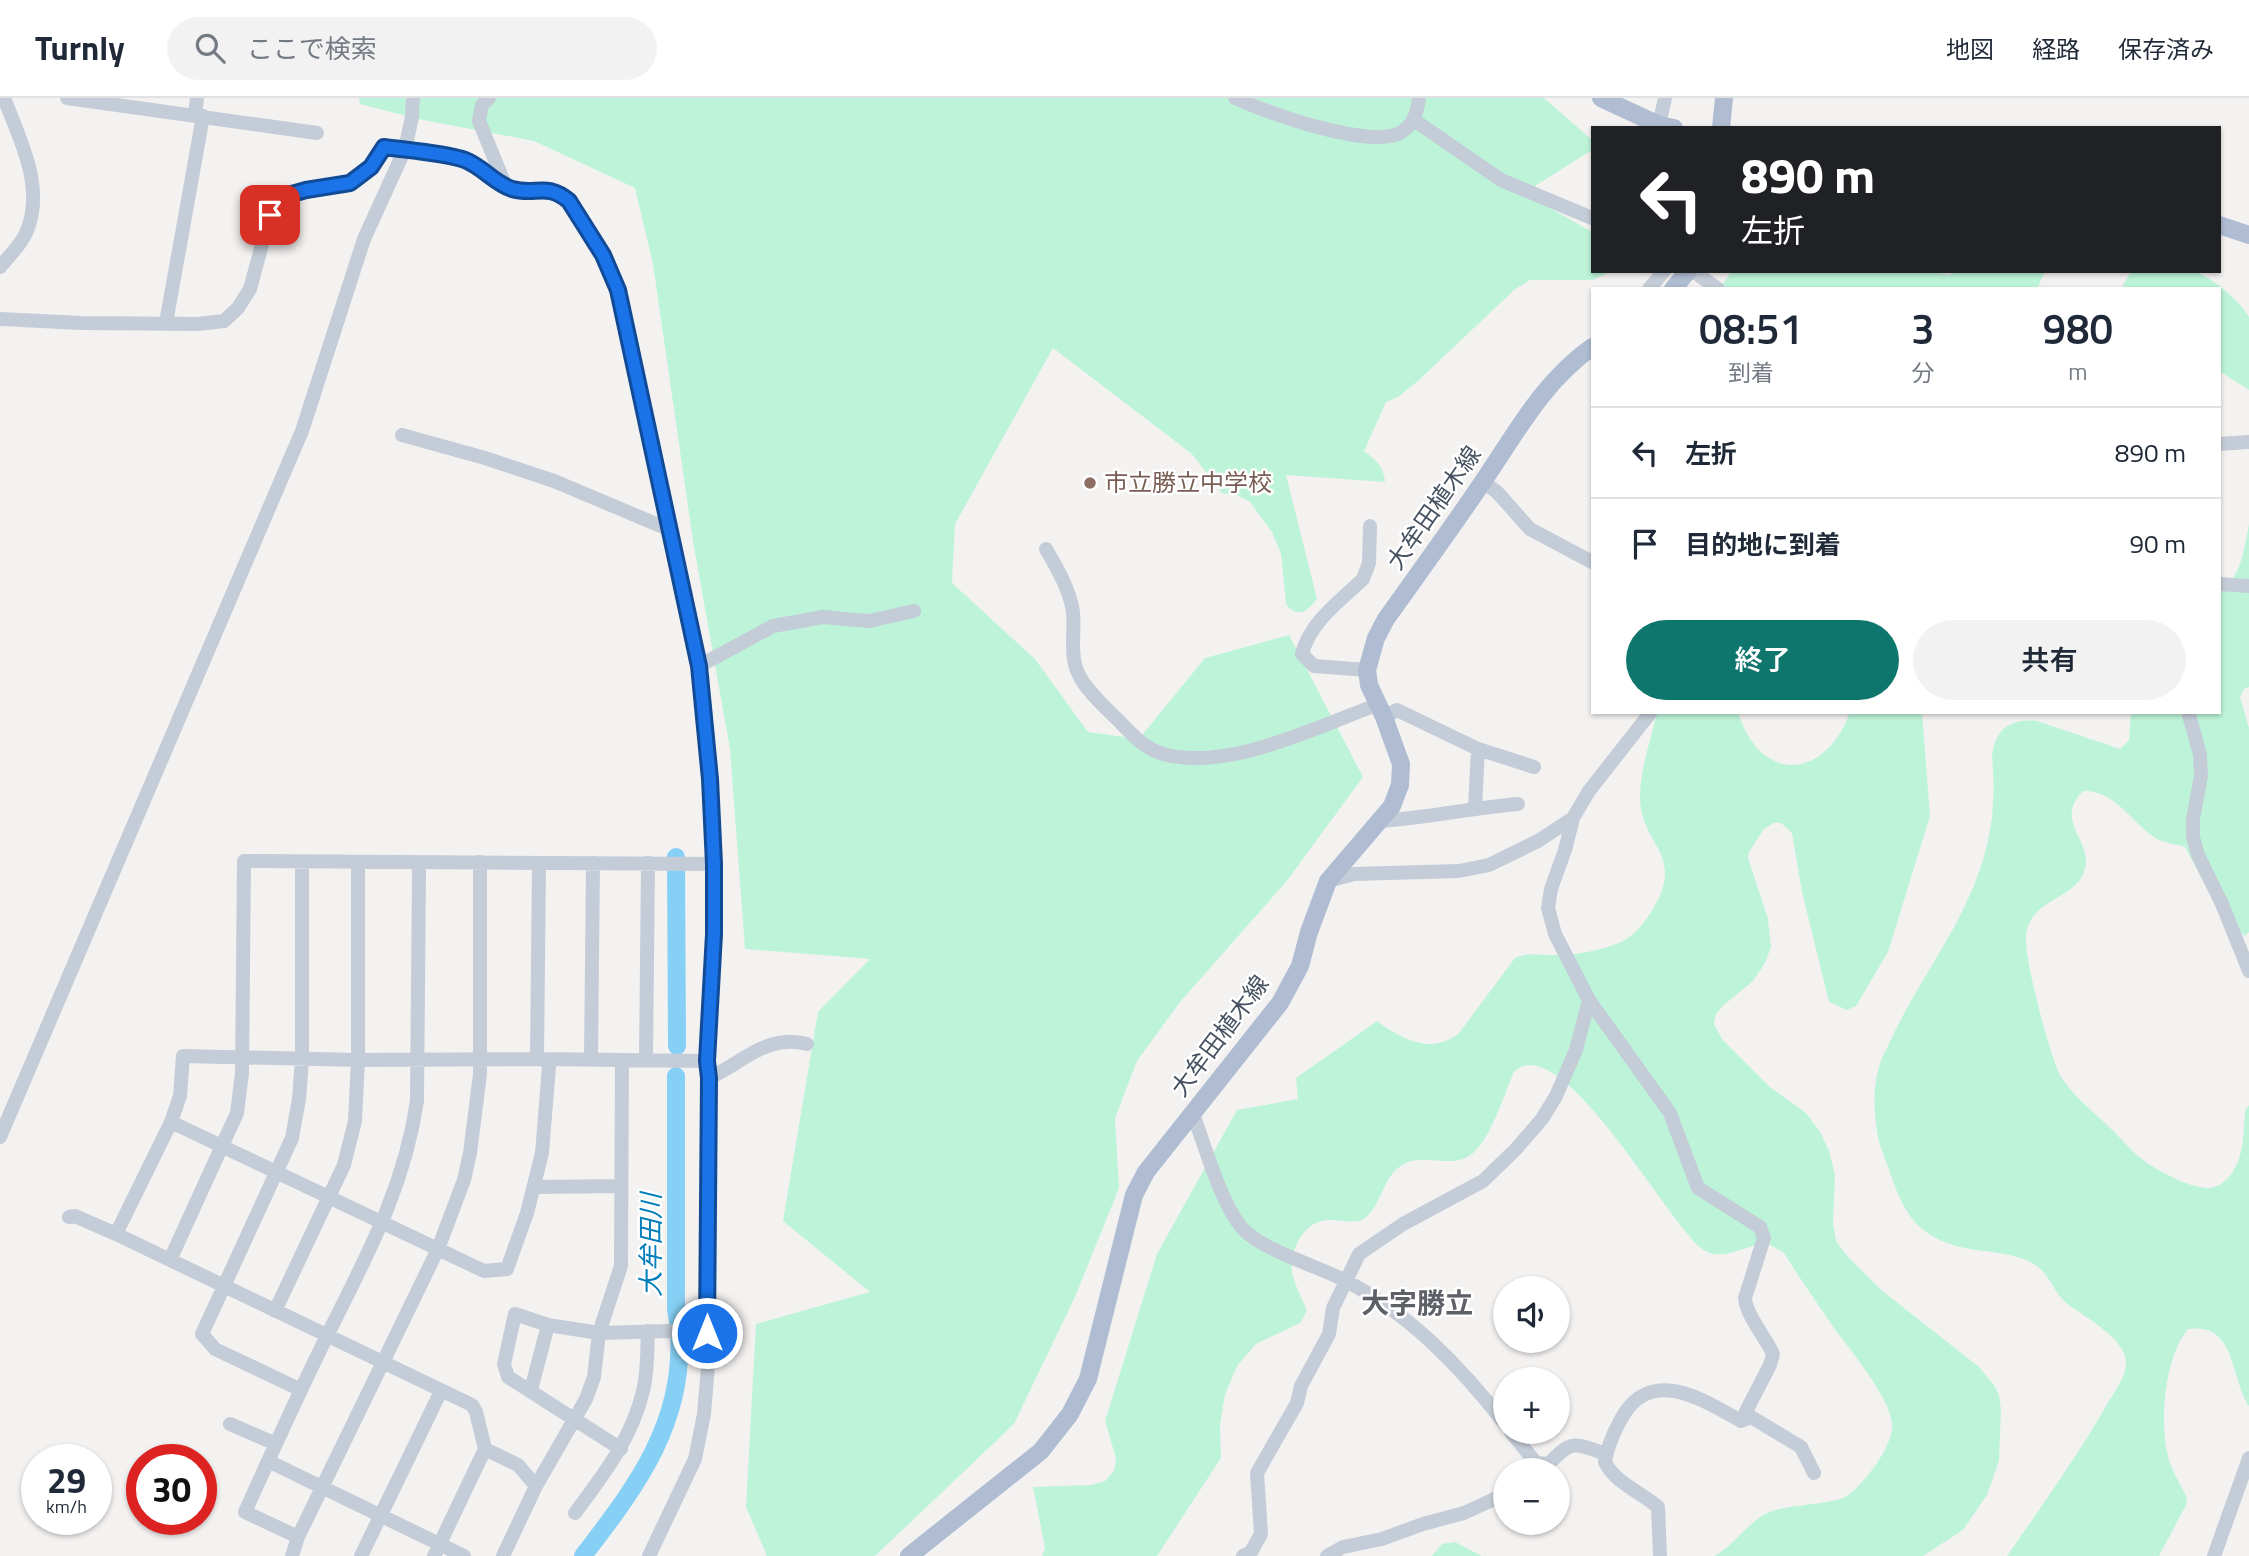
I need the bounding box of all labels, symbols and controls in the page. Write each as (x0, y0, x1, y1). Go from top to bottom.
search box (167, 17, 657, 80)
text: Turnly (35, 23, 125, 73)
icon: search (191, 29, 229, 67)
text: ここで検索 (247, 29, 377, 68)
text: 地図 (1946, 31, 1994, 67)
text: 経路 (2032, 31, 2080, 67)
text: 保存済み (2118, 31, 2214, 67)
text: 890 m (1741, 137, 1875, 212)
icon: left (1626, 154, 1717, 245)
pin (240, 185, 300, 245)
icon: arrive (251, 196, 289, 234)
text: 左折 (1741, 206, 1805, 254)
text: 08:51 (1699, 296, 1803, 360)
text: 3 (1911, 296, 1935, 360)
text: 980 (2042, 296, 2113, 360)
text: m (2068, 354, 2087, 389)
text: 到着 (1728, 355, 1774, 390)
text: 分 (1911, 355, 1934, 390)
text: 890 m (2115, 433, 2186, 472)
icon: left (1626, 434, 1664, 472)
text: 左折 (1685, 434, 1737, 473)
street label: 大牟田植木線 (1377, 438, 1489, 577)
place label: 市立勝立中学校 (1104, 464, 1272, 500)
marker: 市立勝立中学校 (1082, 475, 1098, 491)
text: 90 m (2129, 524, 2186, 563)
icon: arrive (1626, 525, 1664, 563)
text: 目的地に到着 (1685, 525, 1841, 564)
button: 終了 (1626, 620, 1899, 700)
button: 共有 (1913, 620, 2186, 700)
street label: 大牟田植木線 (1161, 967, 1277, 1104)
water label: 大牟田川 (631, 1190, 670, 1297)
map controls (1493, 1276, 1570, 1535)
button: sound (1493, 1276, 1570, 1353)
district label: 大字勝立 (1361, 1281, 1473, 1324)
position arrow (670, 1296, 744, 1370)
button: + (1493, 1367, 1570, 1444)
speed limit sign: 30 (126, 1444, 217, 1535)
text: 29 (47, 1453, 86, 1507)
button: − (1493, 1458, 1570, 1535)
text: km/h (46, 1493, 87, 1520)

